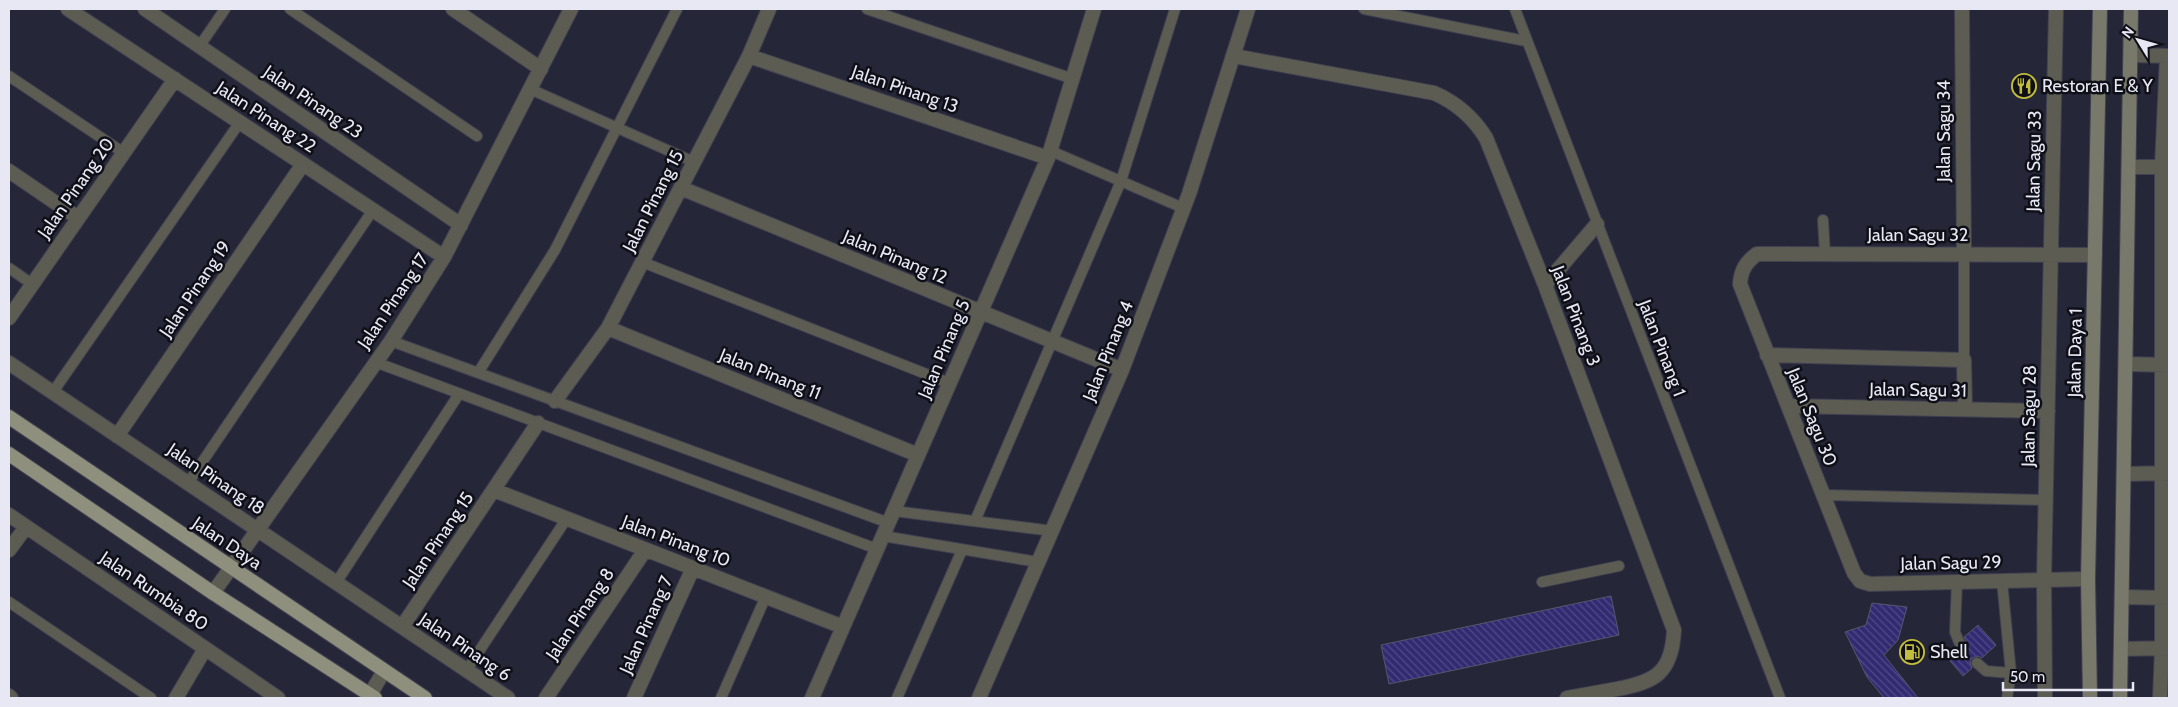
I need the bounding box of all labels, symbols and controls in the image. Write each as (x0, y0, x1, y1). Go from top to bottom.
north arrow (2113, 15, 2163, 65)
text: N (2117, 23, 2138, 42)
street label: Jalan Pinang 23 (258, 60, 367, 143)
street label: Jalan Pinang 13 (848, 60, 961, 118)
restaurant icon: Restoran E & Y (2011, 73, 2037, 99)
place label: Restoran E & Y (2042, 75, 2153, 97)
street label: Jalan Pinang 22 (211, 76, 320, 157)
street label: Jalan Sagu 34 (1933, 80, 1955, 183)
street label: Jalan Sagu 33 (2022, 110, 2046, 213)
street label: Jalan Pinang 20 (33, 133, 119, 243)
street label: Jalan Pinang 15 (617, 146, 688, 257)
street label: Jalan Sagu 32 (1867, 224, 1968, 246)
street label: Jalan Pinang 12 (839, 225, 950, 289)
street label: Jalan Pinang 19 (154, 236, 235, 342)
street label: Jalan Pinang 17 (352, 249, 433, 354)
street label: Jalan Pinang 3 (1546, 262, 1605, 369)
street label: Jalan Pinang 5 (913, 296, 975, 403)
street label: Jalan Pinang 1 (1633, 296, 1690, 399)
street label: Jalan Pinang 4 (1078, 298, 1138, 405)
street label: Jalan Daya 1 (2063, 308, 2087, 399)
street label: Jalan Pinang 11 (715, 343, 824, 404)
street label: Jalan Sagu 30 (1782, 364, 1842, 469)
street label: Jalan Sagu 28 (2017, 365, 2041, 468)
street label: Jalan Sagu 31 (1868, 378, 1967, 402)
street label: Jalan Pinang 18 (162, 438, 269, 520)
street label: Jalan Pinang 15 (397, 488, 478, 593)
street label: Jalan Pinang 10 (618, 510, 733, 572)
street label: Jalan Daya (187, 511, 266, 574)
street label: Jalan Rumbia 80 (95, 546, 212, 635)
street label: Jalan Sagu 29 (1899, 551, 2002, 575)
street label: Jalan Pinang 8 (540, 564, 619, 665)
street label: Jalan Pinang 7 (614, 573, 677, 678)
street label: Jalan Pinang 6 (414, 608, 515, 686)
fuel station icon: Shell (1899, 639, 1925, 665)
place label: Shell (1930, 641, 1969, 663)
scale bar (2003, 660, 2133, 692)
text: 50 m (2010, 668, 2045, 686)

